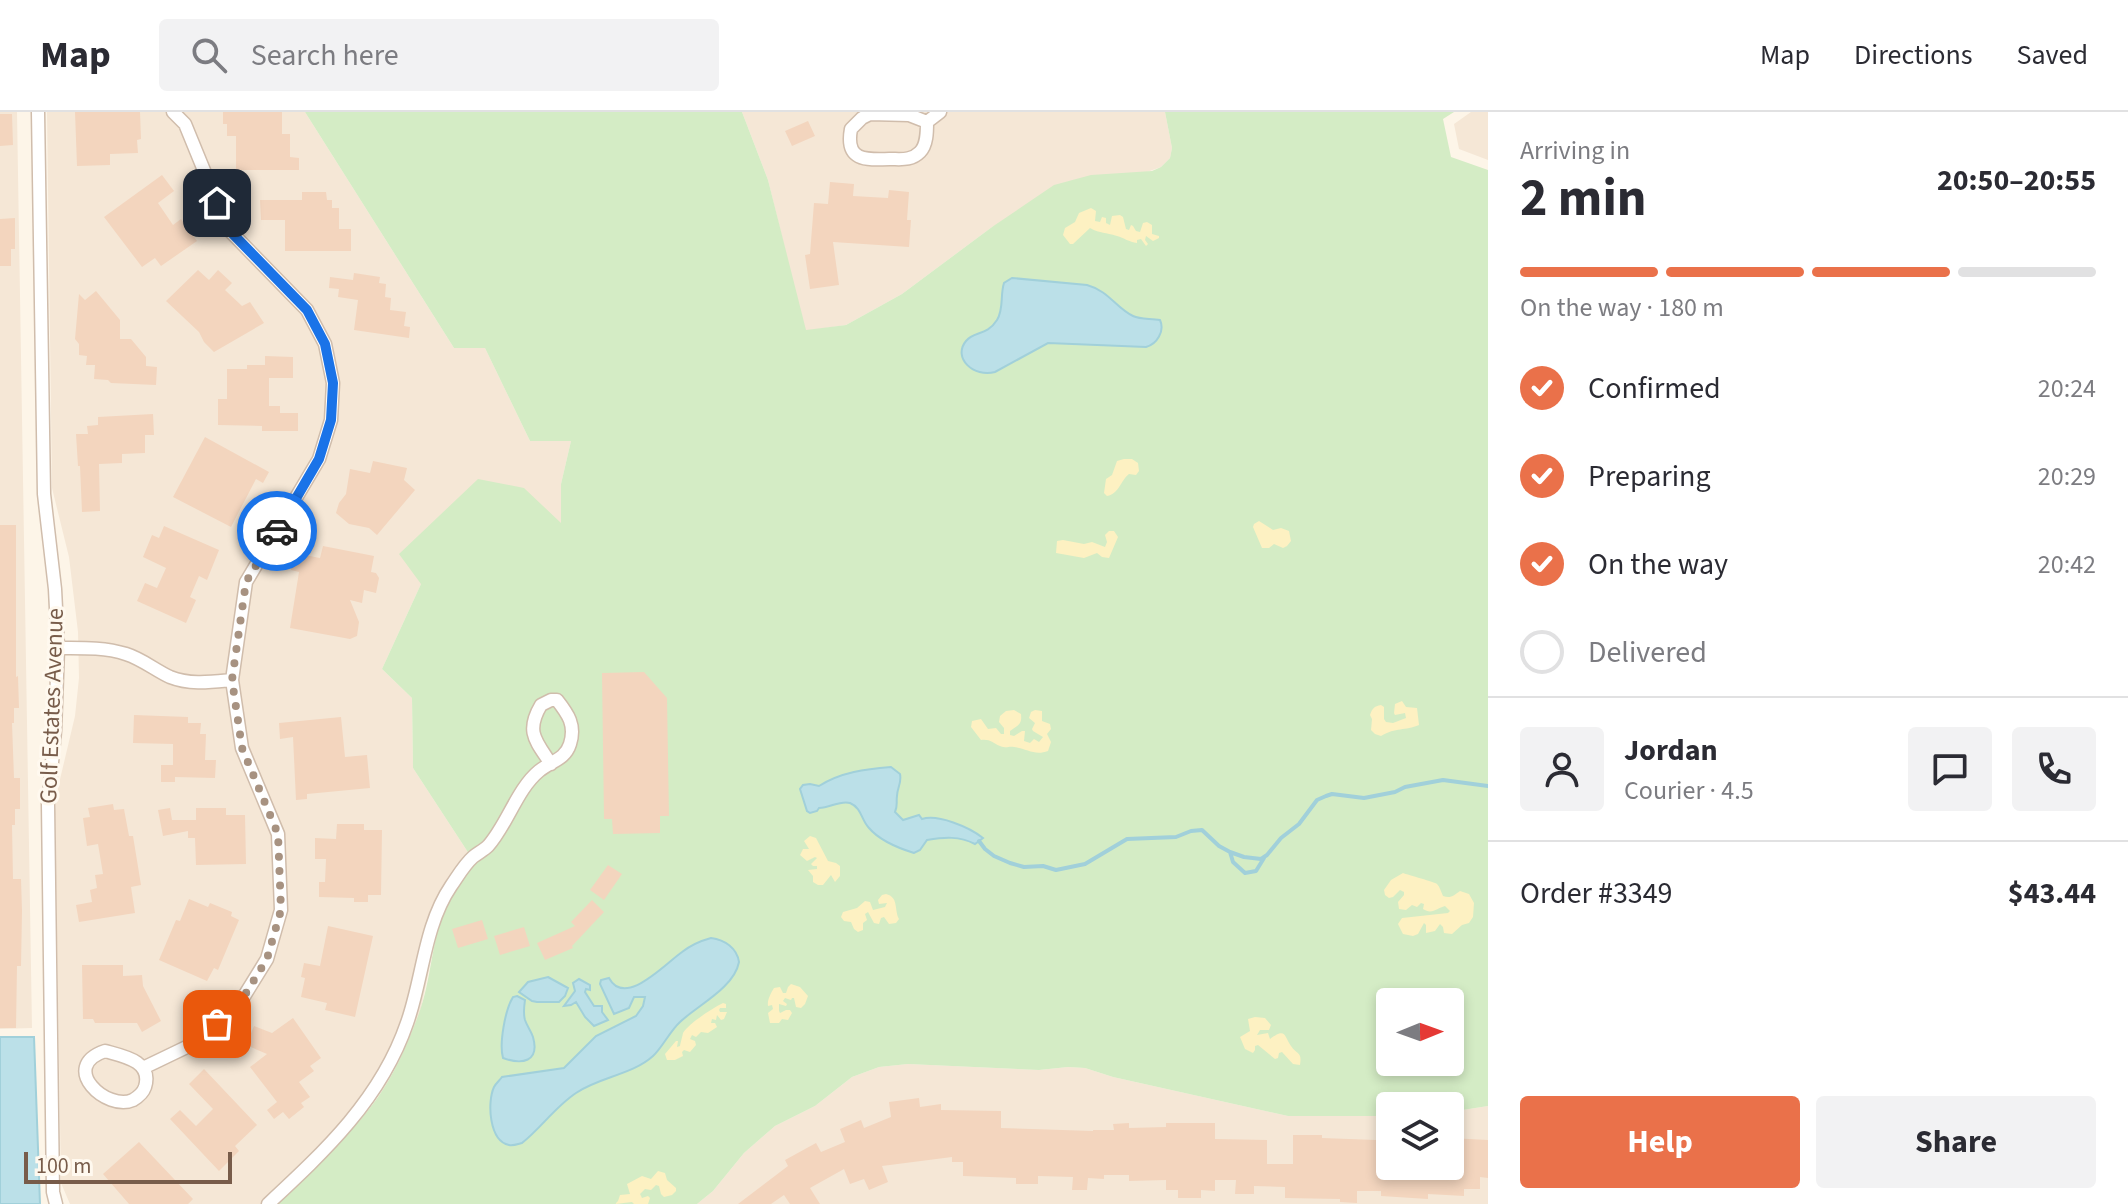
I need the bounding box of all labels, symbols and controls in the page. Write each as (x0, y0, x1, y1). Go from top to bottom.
search box (159, 19, 719, 91)
text: Map (40, 28, 111, 82)
icon: search (187, 33, 231, 77)
text: Search here (251, 34, 399, 77)
text: Map (1760, 35, 1810, 75)
text: Directions (1854, 35, 1973, 75)
text: Saved (2017, 35, 2088, 75)
text: Arriving in (1520, 132, 1630, 169)
text: 20:50–20:55 (1937, 159, 2096, 202)
text: 2 min (1520, 162, 1647, 236)
pin (183, 169, 251, 237)
icon: home (195, 181, 239, 225)
text: On the way · 180 m (1520, 289, 1724, 326)
icon: check (1520, 366, 1564, 410)
text: Confirmed (1588, 367, 1721, 410)
text: 20:24 (2038, 370, 2096, 407)
icon: check (1520, 454, 1564, 498)
text: Preparing (1588, 455, 1711, 498)
text: 20:29 (2038, 458, 2096, 495)
courier (237, 491, 317, 571)
icon: car (255, 509, 299, 553)
icon: check (1520, 542, 1564, 586)
text: On the way (1588, 543, 1728, 586)
text: 20:42 (2038, 546, 2096, 583)
street label: Golf Estates Avenue (31, 608, 73, 804)
text: Delivered (1588, 631, 1707, 674)
button: person (1520, 727, 1604, 811)
button: chat (1908, 727, 1992, 811)
button: phone (2012, 727, 2096, 811)
text: Jordan (1624, 729, 1718, 772)
text: Courier · 4.5 (1624, 772, 1754, 809)
text: Order #3349 (1520, 872, 1673, 915)
text: $43.44 (2008, 872, 2096, 915)
north arrow (1376, 988, 1464, 1076)
map controls (1376, 988, 1464, 1180)
pin (183, 990, 251, 1058)
icon: bag (195, 1002, 239, 1046)
button: layers (1376, 1092, 1464, 1180)
button: Help (1520, 1096, 1800, 1188)
button: Share (1816, 1096, 2096, 1188)
scale bar (24, 1148, 232, 1184)
text: 100 m (36, 1150, 91, 1182)

